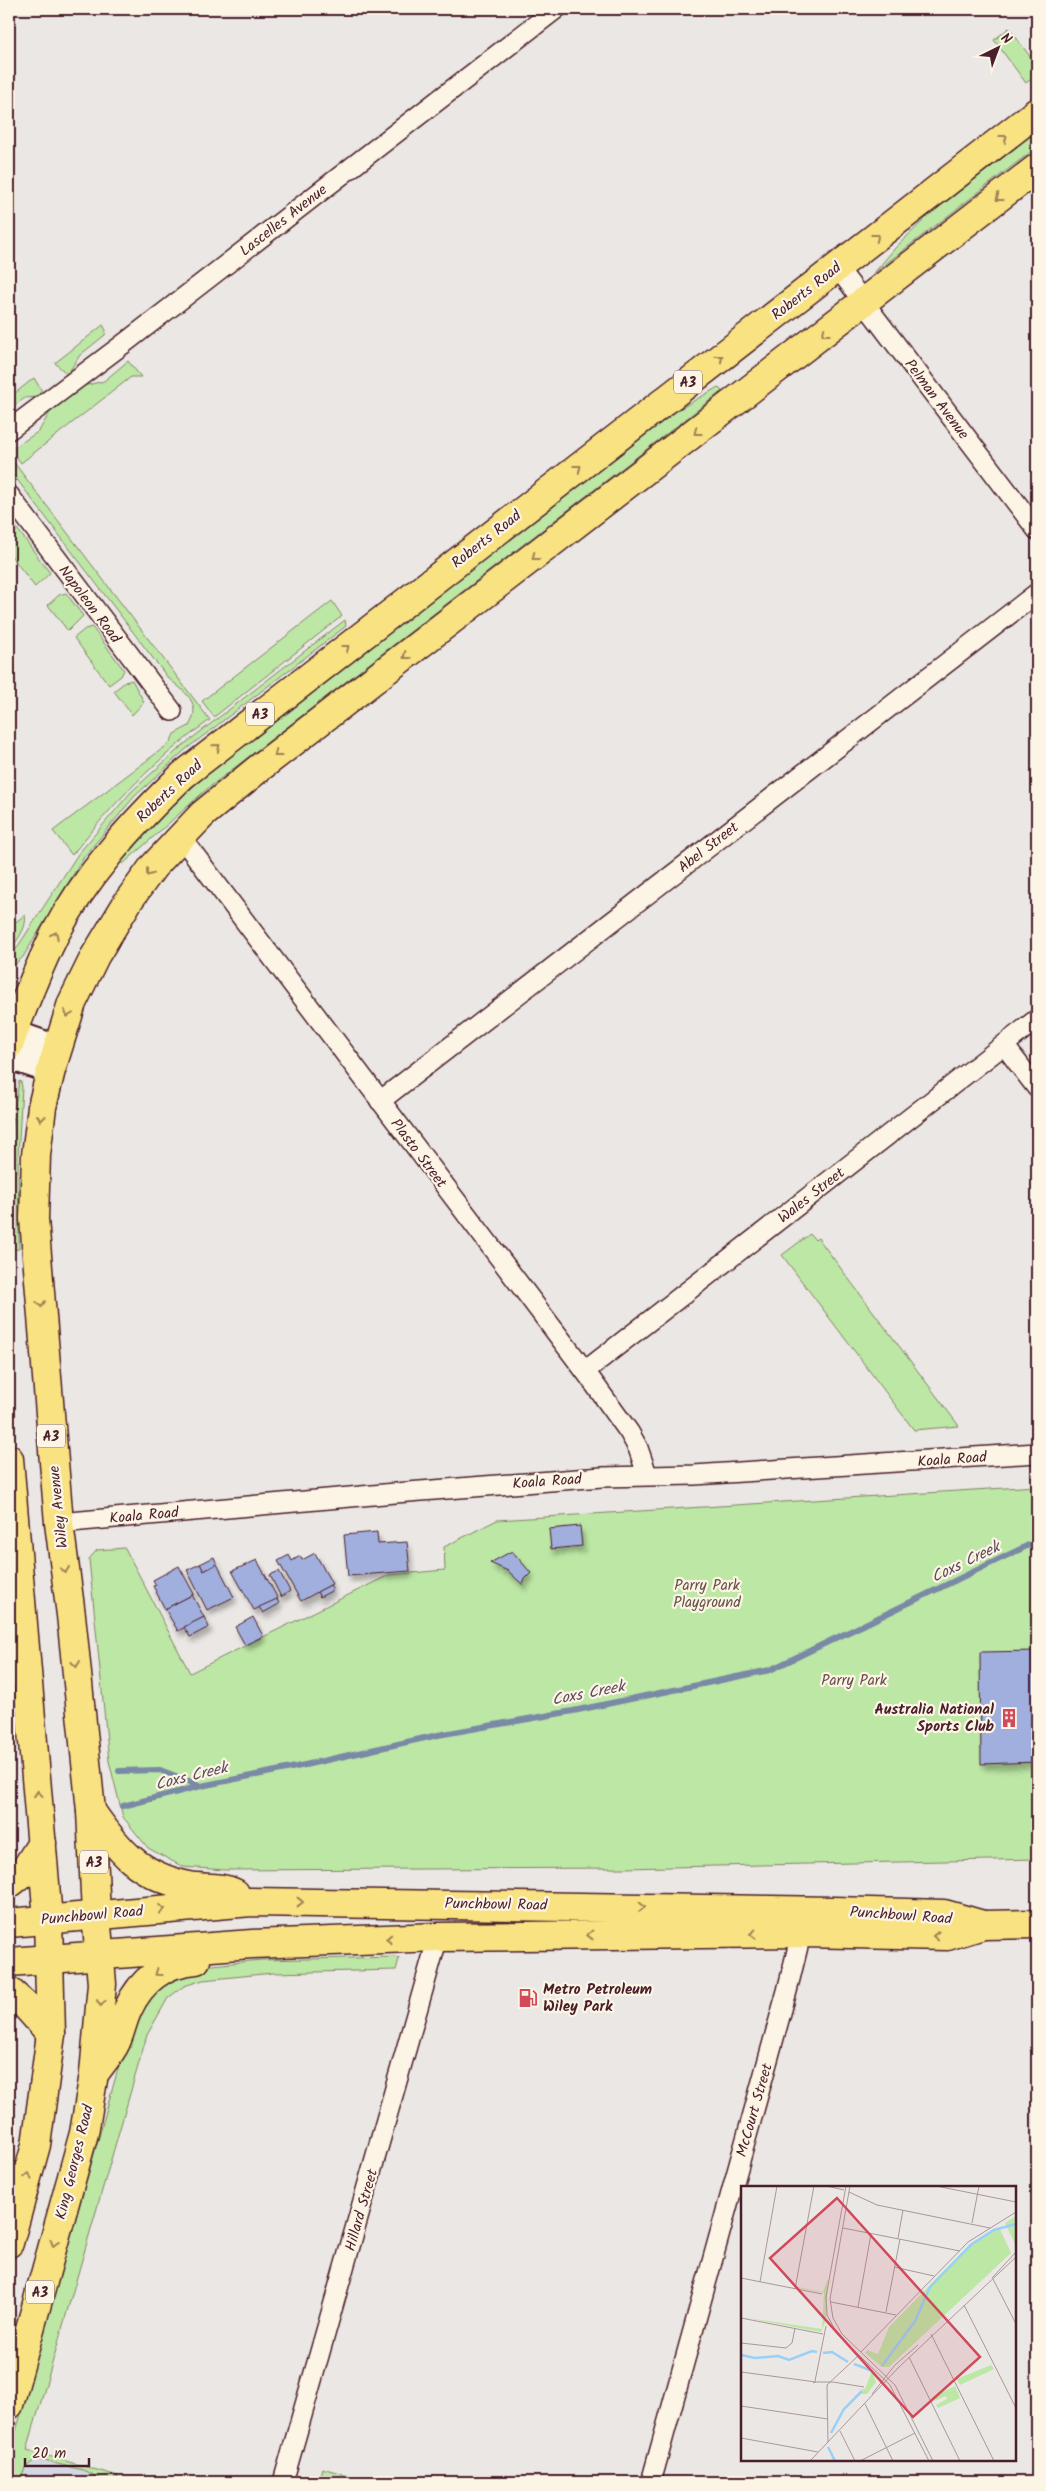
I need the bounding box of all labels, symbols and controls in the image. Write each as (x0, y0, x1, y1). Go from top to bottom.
north arrow (974, 22, 1024, 72)
text: N (995, 28, 1017, 50)
one-way arrow (998, 135, 1007, 143)
street label: Lascelles Avenue (235, 179, 333, 263)
one-way arrow (995, 192, 1005, 201)
one-way arrow (870, 235, 879, 243)
street label: Roberts Road (766, 256, 847, 327)
one-way arrow (822, 327, 831, 336)
street label: Pelman Avenue (898, 354, 975, 445)
one-way arrow (714, 355, 724, 364)
road number: A3 (674, 371, 702, 394)
one-way arrow (694, 426, 703, 434)
one-way arrow (572, 465, 582, 474)
street label: Roberts Road (446, 504, 527, 575)
one-way arrow (532, 551, 541, 559)
street label: Napoleon Road (52, 560, 127, 649)
one-way arrow (340, 644, 349, 653)
one-way arrow (403, 650, 412, 658)
road number: A3 (246, 702, 274, 726)
one-way arrow (211, 745, 220, 753)
one-way arrow (274, 749, 283, 757)
street label: Roberts Road (131, 754, 209, 829)
street label: Abel Street (673, 816, 744, 879)
one-way arrow (146, 867, 155, 877)
one-way arrow (49, 931, 59, 940)
one-way arrow (64, 1009, 74, 1018)
one-way arrow (36, 1114, 46, 1122)
street label: Plasto Street (384, 1114, 453, 1194)
street label: Wales Street (773, 1162, 851, 1230)
one-way arrow (35, 1300, 46, 1308)
road number: A3 (37, 1424, 65, 1448)
street label: Koala Road (917, 1446, 988, 1474)
street label: Wiley Avenue (43, 1464, 75, 1549)
street label: Koala Road (512, 1468, 583, 1496)
street label: Koala Road (108, 1501, 180, 1531)
water label: Coxs Creek (927, 1534, 1006, 1590)
one-way arrow (59, 1567, 70, 1575)
park label: Parry Park Playground (673, 1574, 741, 1615)
one-way arrow (70, 1660, 81, 1668)
park label: Parry Park (821, 1669, 888, 1693)
water label: Coxs Creek (550, 1674, 629, 1713)
place label: Australia National Sports Club (875, 1698, 994, 1739)
building icon: Australia National Sports Club (998, 1707, 1020, 1729)
water label: Coxs Creek (153, 1755, 233, 1797)
one-way arrow (33, 1790, 44, 1798)
road number: A3 (80, 1850, 108, 1874)
street label: Punchbowl Road (444, 1892, 548, 1918)
one-way arrow (296, 1897, 304, 1907)
street label: Punchbowl Road (40, 1900, 145, 1932)
street label: Punchbowl Road (849, 1900, 953, 1932)
one-way arrow (638, 1902, 646, 1912)
one-way arrow (158, 1904, 166, 1915)
one-way arrow (749, 1928, 757, 1939)
one-way arrow (586, 1930, 594, 1941)
one-way arrow (932, 1931, 940, 1941)
one-way arrow (385, 1934, 393, 1944)
one-way arrow (154, 1967, 164, 1976)
place label: Metro Petroleum Wiley Park (543, 1978, 652, 2019)
fuel station icon: Metro Petroleum Wiley Park (517, 1987, 539, 2009)
one-way arrow (95, 1999, 106, 2007)
street label: McCourt Street (730, 2060, 780, 2160)
street label: King Georges Road (49, 2102, 101, 2222)
street label: Hillard Street (339, 2166, 385, 2254)
one-way arrow (22, 2172, 32, 2180)
inset map (741, 2186, 1016, 2461)
one-way arrow (49, 2239, 60, 2247)
road number: A3 (26, 2280, 54, 2304)
scale bar (25, 2436, 89, 2468)
text: 20 m (32, 2442, 66, 2466)

